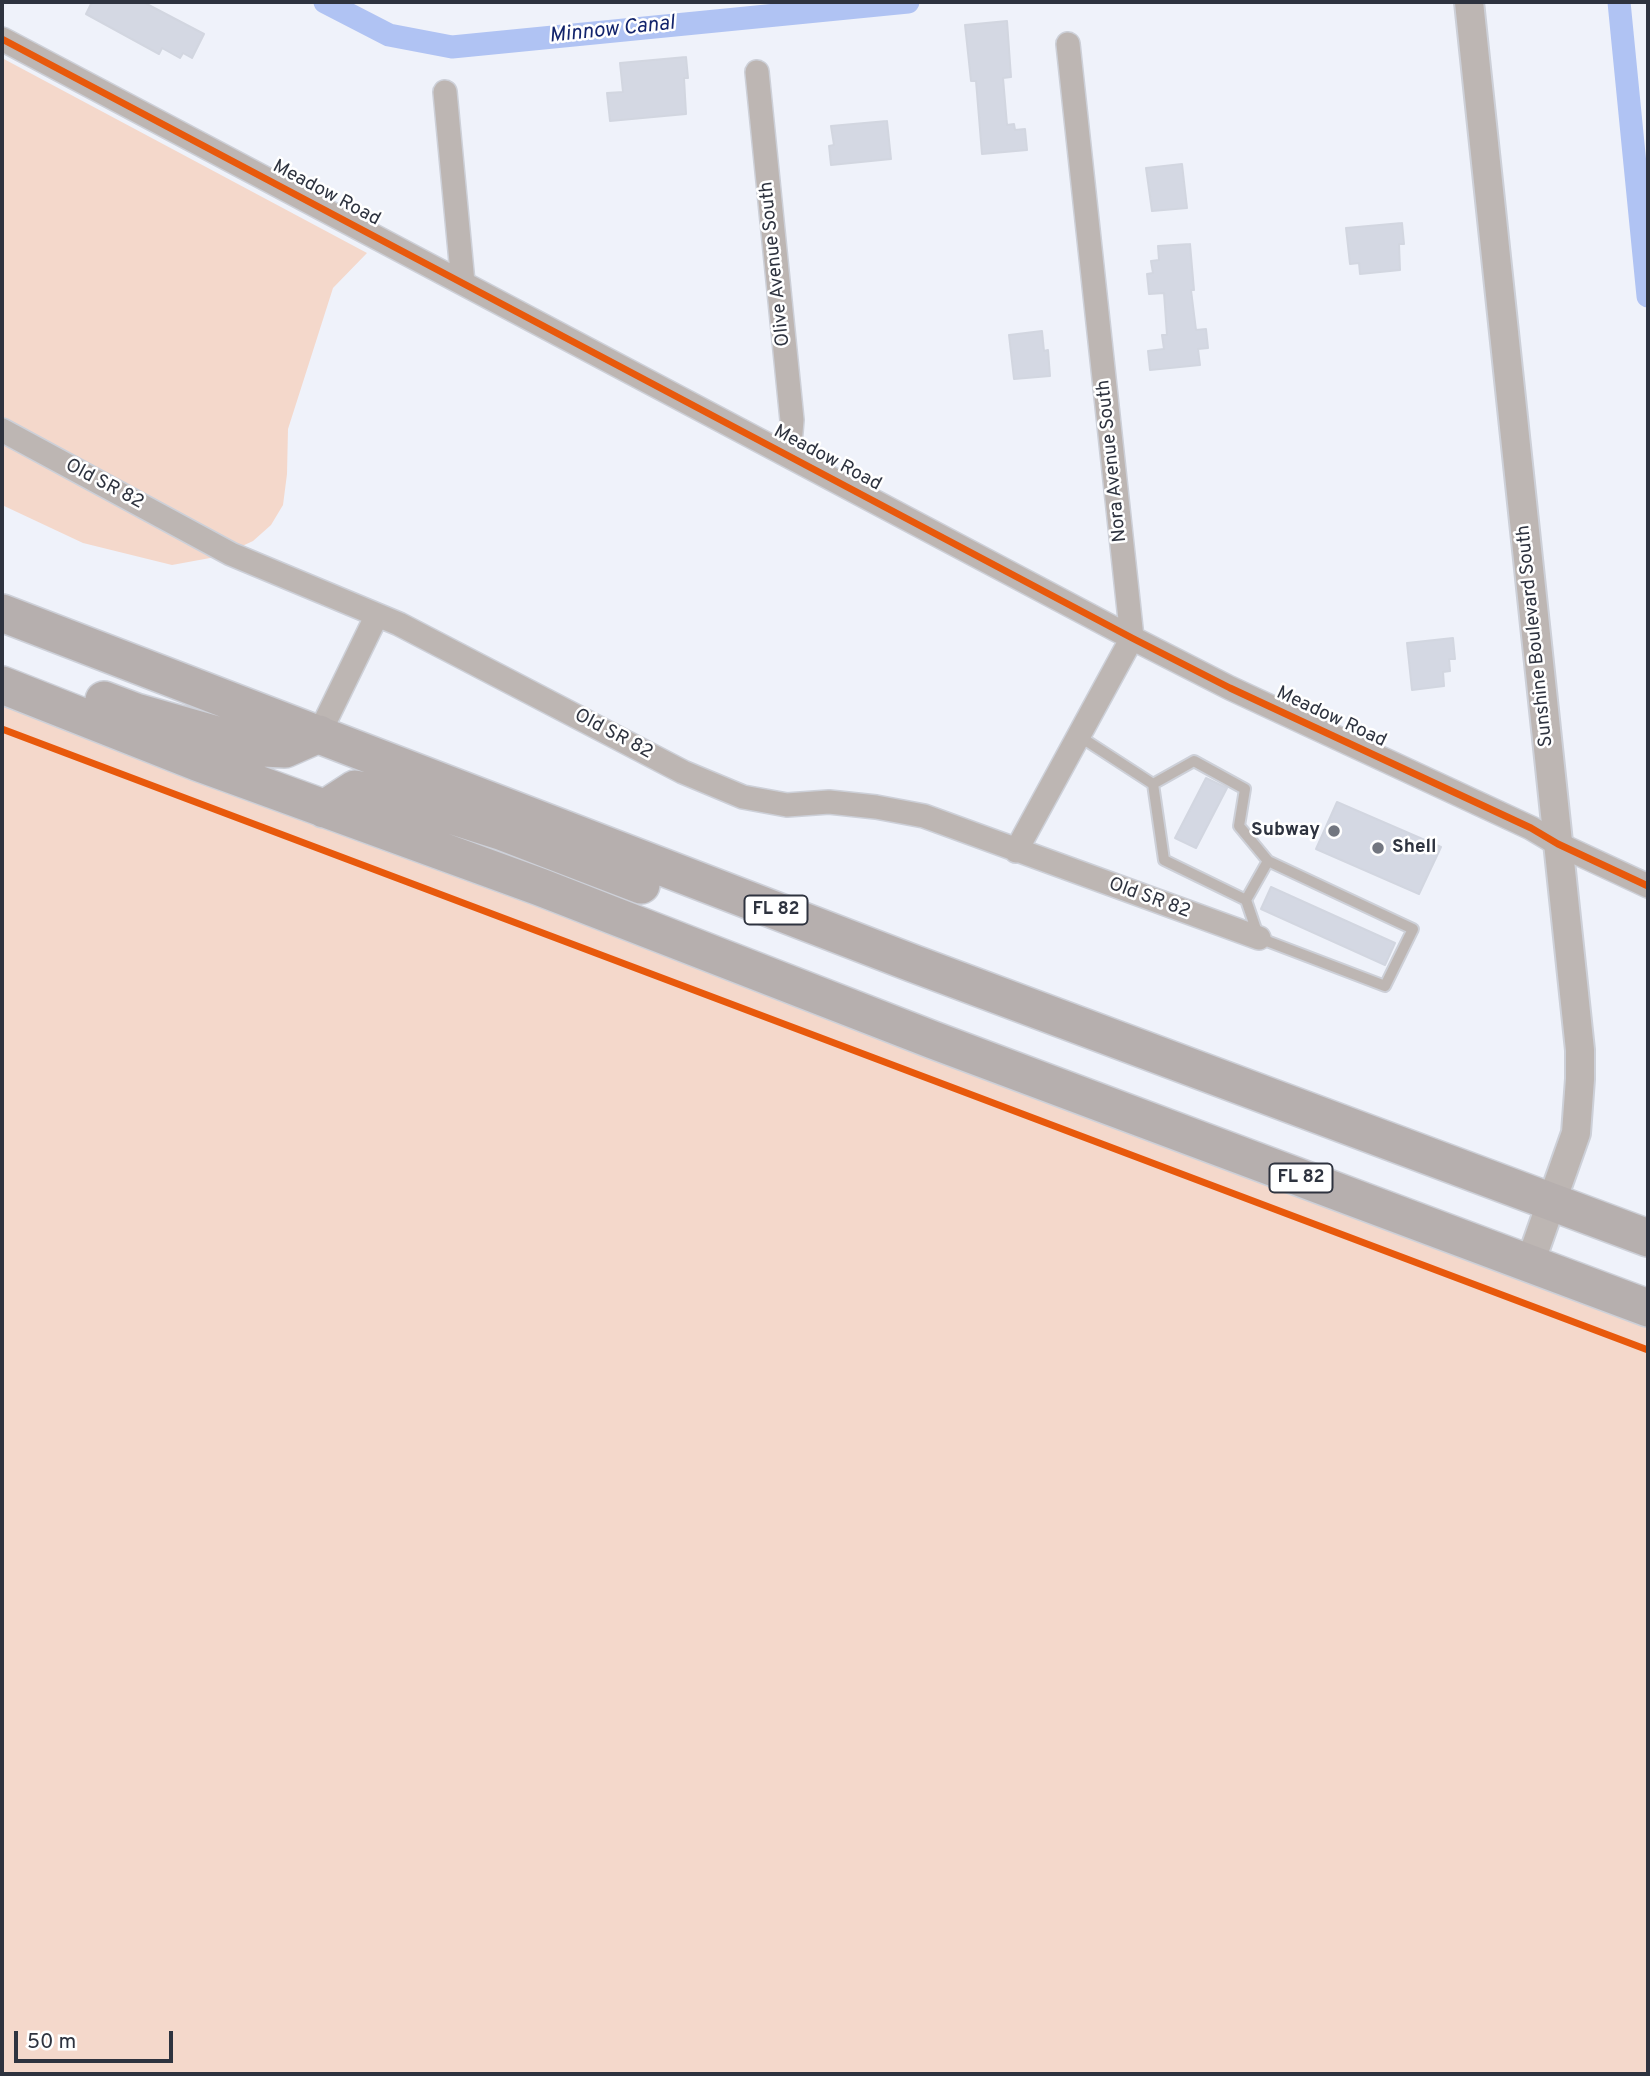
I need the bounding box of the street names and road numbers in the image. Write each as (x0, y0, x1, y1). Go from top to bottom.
street label: Meadow Road (268, 156, 384, 232)
street label: Olive Avenue South (756, 180, 796, 348)
street label: Nora Avenue South (1093, 379, 1133, 543)
street label: Meadow Road (769, 421, 885, 497)
street label: Old SR 82 (61, 455, 147, 515)
street label: Sunshine Boulevard South (1513, 524, 1559, 748)
street label: Meadow Road (1272, 683, 1390, 753)
street label: Old SR 82 (570, 705, 656, 765)
street label: Old SR 82 (1105, 874, 1193, 924)
road number: FL 82 (744, 896, 808, 925)
road number: FL 82 (1270, 1163, 1332, 1192)

